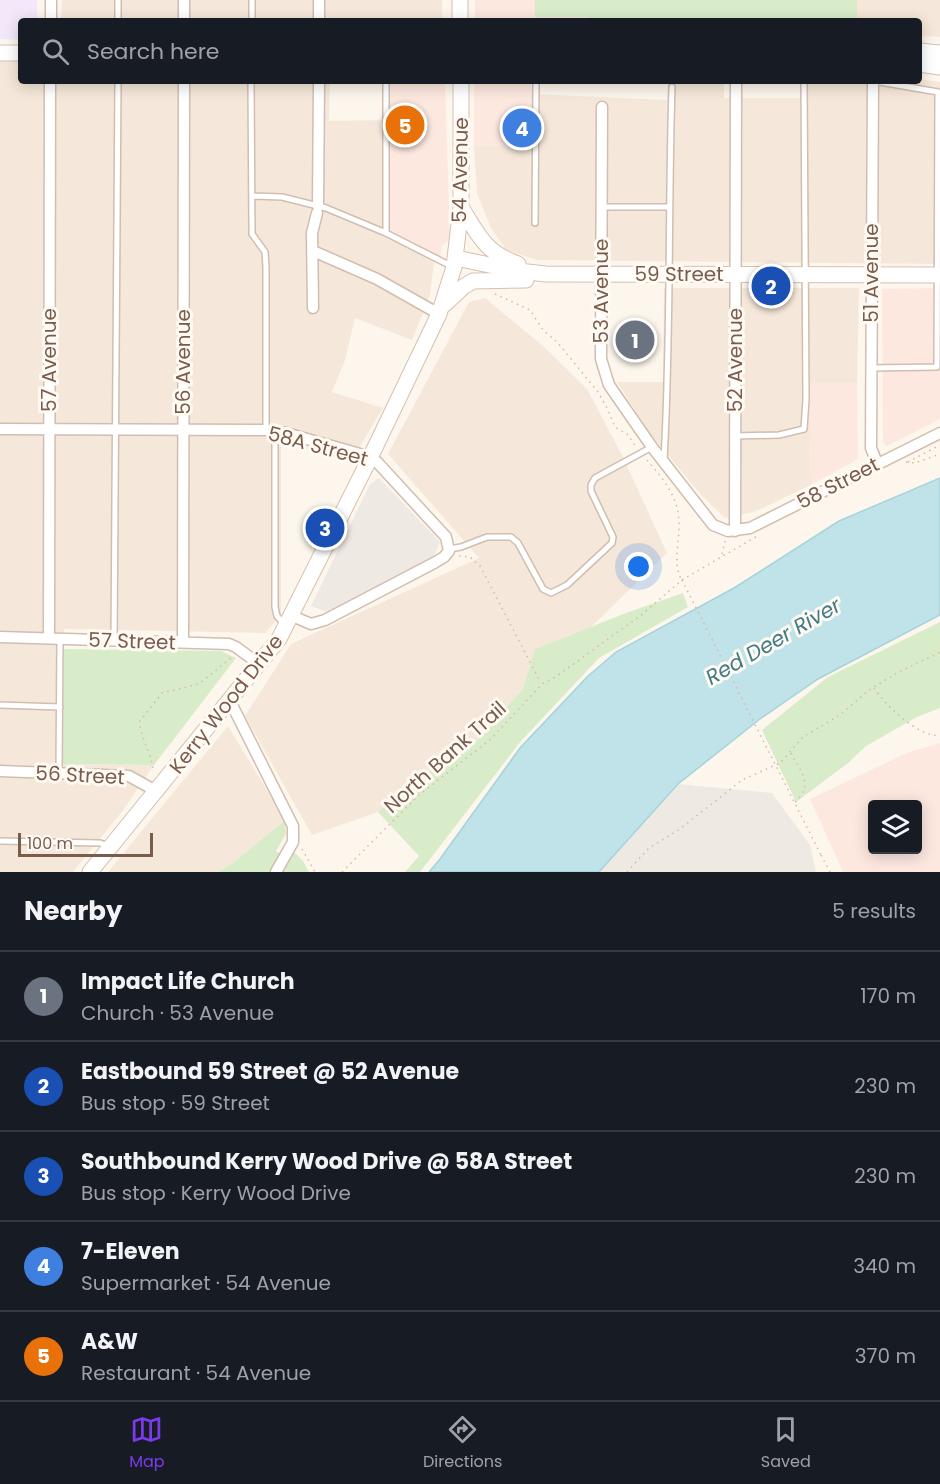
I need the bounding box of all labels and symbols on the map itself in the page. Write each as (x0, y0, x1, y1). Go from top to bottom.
pin: 5 (386, 102, 424, 148)
pin: 4 (502, 106, 542, 150)
street label: 54 Avenue (445, 117, 475, 223)
street label: 51 Avenue (857, 223, 885, 323)
street label: 53 Avenue (587, 239, 615, 343)
street label: 59 Street (634, 260, 724, 288)
pin: 2 (752, 264, 790, 308)
street label: 57 Avenue (35, 308, 63, 412)
street label: 52 Avenue (721, 308, 749, 412)
street label: 56 Avenue (169, 309, 197, 415)
pin: 1 (616, 318, 654, 362)
street label: 58A Street (265, 419, 371, 473)
street label: 58 Street (792, 450, 884, 516)
pin: 3 (306, 506, 344, 550)
your location (624, 552, 653, 581)
water label: Red Deer River (700, 590, 847, 692)
street label: 57 Street (88, 625, 176, 657)
street label: Kerry Wood Drive (163, 628, 289, 780)
street label: North Bank Trail (378, 695, 512, 819)
street label: 56 Street (35, 759, 125, 791)
scale bar (18, 830, 153, 858)

